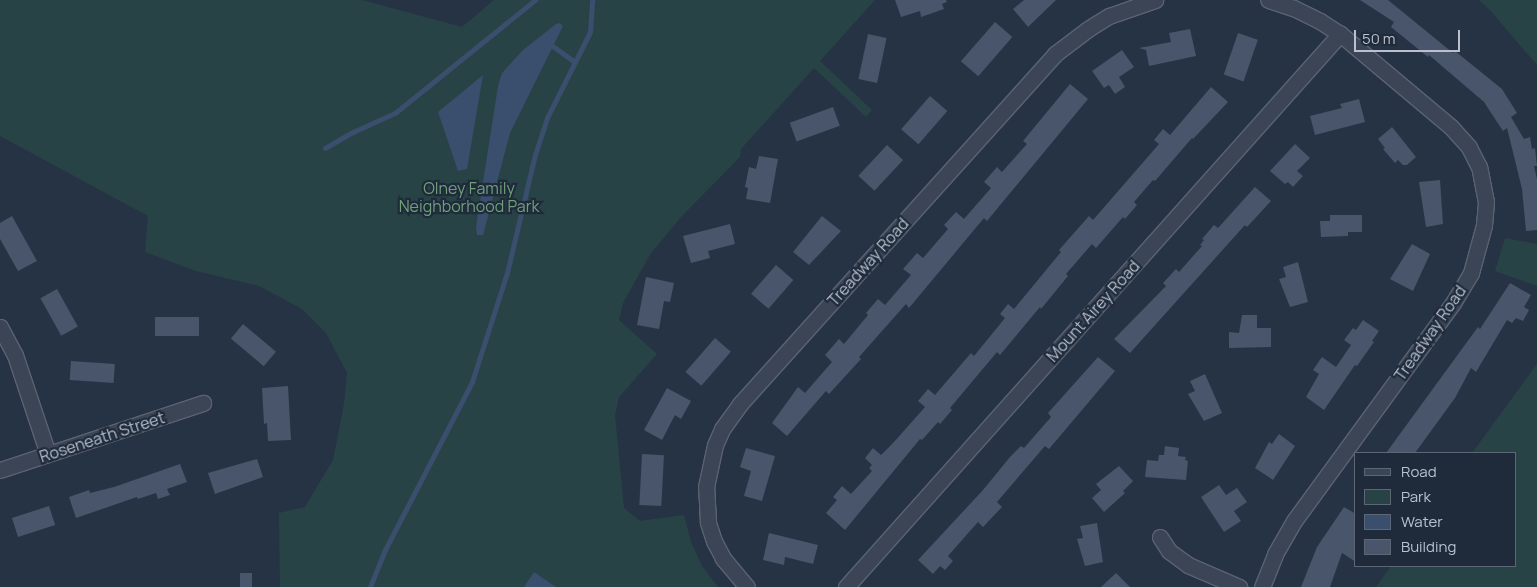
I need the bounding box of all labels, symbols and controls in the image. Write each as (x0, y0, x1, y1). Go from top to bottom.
scale bar (1357, 20, 1463, 52)
text: 50 m (1362, 28, 1396, 49)
park label: Olney Family Neighborhood Park (399, 178, 539, 216)
street label: Treadway Road (824, 214, 912, 310)
street label: Mount Airey Road (1042, 256, 1144, 366)
street label: Treadway Road (1390, 282, 1470, 384)
street label: Roseneath Street (37, 408, 167, 466)
legend (1354, 452, 1517, 567)
text: Road (1401, 461, 1437, 482)
text: Park (1401, 486, 1431, 507)
text: Water (1401, 511, 1443, 532)
text: Building (1401, 536, 1456, 557)

